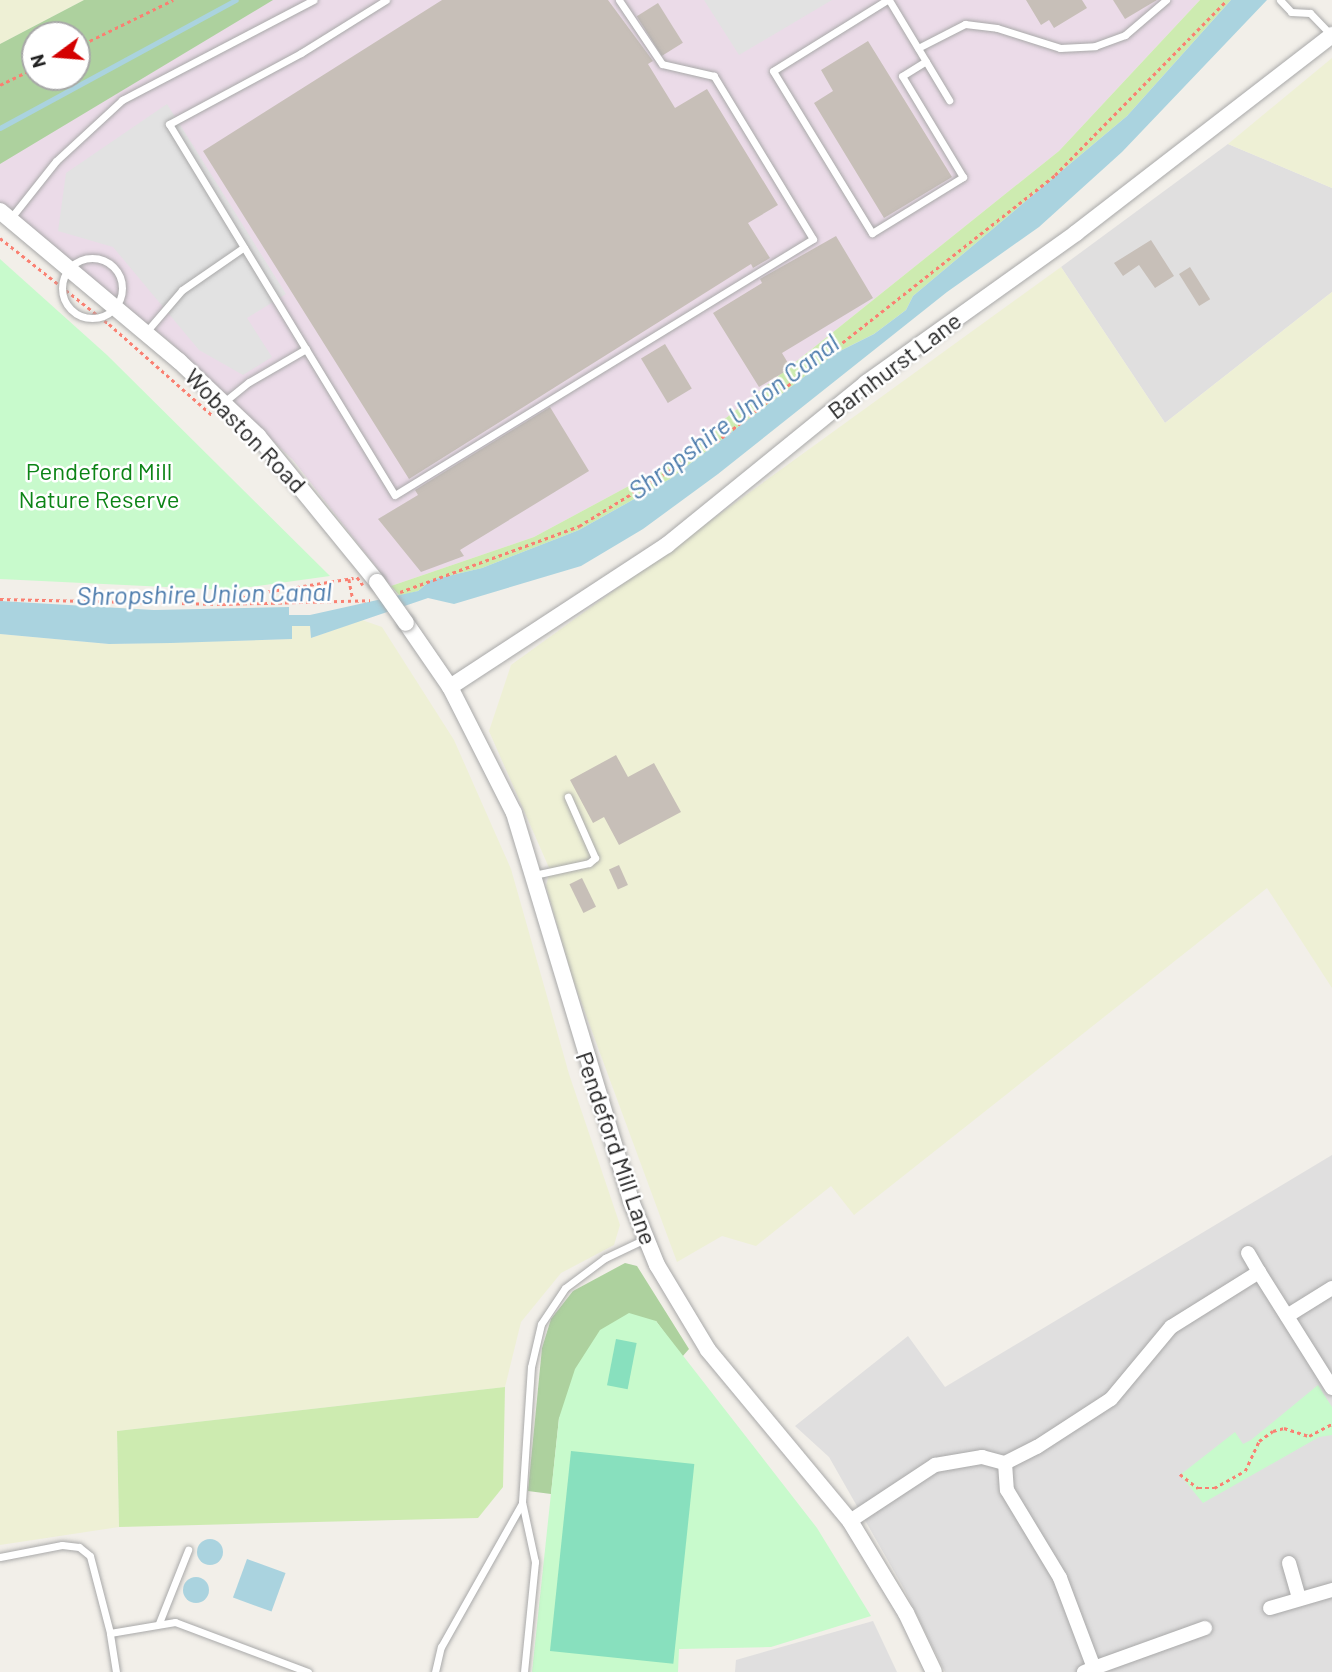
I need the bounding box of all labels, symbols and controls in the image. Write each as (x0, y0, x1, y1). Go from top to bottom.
north arrow (21, 21, 91, 91)
text: N (24, 52, 50, 71)
street label: Barnhurst Lane (822, 305, 966, 425)
water label: Shropshire Union Canal (622, 327, 844, 505)
street label: Wobaston Road (179, 362, 313, 498)
park label: Pendeford Mill Nature Reserve (19, 457, 179, 513)
water label: Shropshire Union Canal (76, 575, 332, 611)
street label: Pendeford Mill Lane (570, 1048, 664, 1248)

